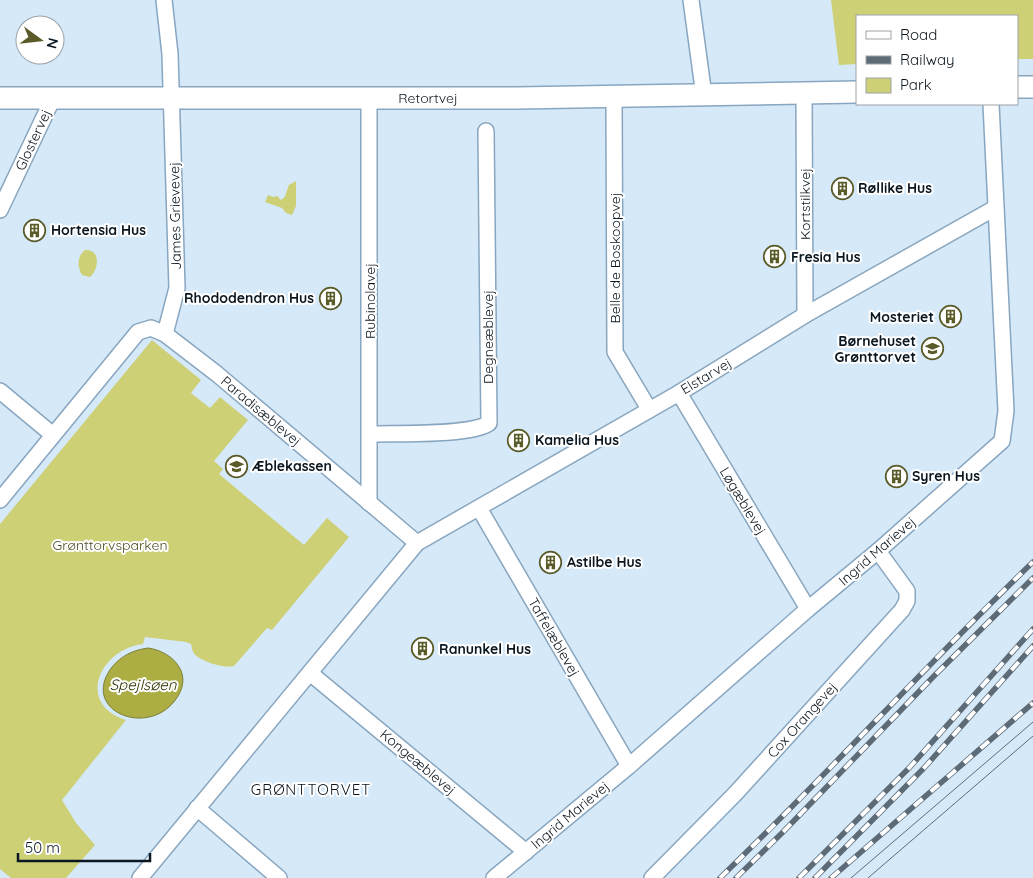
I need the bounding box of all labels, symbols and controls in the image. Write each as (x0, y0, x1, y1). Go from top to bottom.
north arrow (15, 15, 65, 65)
legend (856, 15, 1018, 105)
text: Road (900, 25, 937, 44)
text: N (43, 36, 63, 51)
text: Railway (900, 50, 955, 69)
text: Park (900, 75, 932, 94)
street label: Retortvej (398, 89, 458, 107)
street label: Glostervej (11, 106, 55, 174)
street label: James Grievevej (165, 162, 185, 270)
street label: Kortstilkvej (796, 168, 814, 240)
building icon: Røllike Hus (830, 176, 854, 200)
place label: Røllike Hus (858, 179, 932, 197)
street label: Belle de Boskoopvej (606, 193, 624, 323)
building icon: Hortensia Hus (23, 218, 47, 242)
place label: Hortensia Hus (51, 221, 146, 239)
building icon: Fresia Hus (763, 245, 787, 269)
place label: Fresia Hus (791, 248, 861, 266)
street label: Rubinolavej (361, 263, 379, 339)
building icon: Rhododendron Hus (318, 286, 342, 310)
place label: Rhododendron Hus (184, 289, 314, 307)
street label: Degneæblevej (479, 290, 497, 384)
building icon: Mosteriet (938, 305, 962, 329)
place label: Mosteriet (870, 308, 934, 326)
place label: Børnehuset Grønttorvet (834, 332, 916, 366)
school or university icon: Børnehuset Grønttorvet (920, 337, 944, 361)
street label: Elstarvej (677, 354, 735, 398)
street label: Paradisæblevej (217, 372, 305, 450)
building icon: Kamelia Hus (507, 428, 531, 452)
place label: Kamelia Hus (535, 431, 619, 449)
school or university icon: Æblekassen (224, 454, 248, 478)
place label: Æblekassen (252, 457, 332, 475)
street label: Løgæblevej (716, 464, 770, 538)
building icon: Syren Hus (884, 464, 908, 488)
place label: Syren Hus (912, 467, 980, 485)
street label: Ingrid Marievej (835, 513, 919, 589)
park label: Grønttorvsparken (52, 536, 168, 554)
building icon: Astilbe Hus (539, 550, 563, 574)
place label: Astilbe Hus (567, 553, 642, 571)
street label: Taffelæblevej (524, 594, 584, 680)
building icon: Ranunkel Hus (411, 637, 435, 661)
place label: Ranunkel Hus (439, 640, 531, 658)
water label: Spejlsøen (110, 675, 177, 694)
street label: Cox Orangevej (763, 678, 841, 762)
street label: Kongeæblevej (377, 725, 459, 799)
street label: Ingrid Marievej (527, 777, 613, 853)
district label: GRØNTTORVET (251, 780, 371, 799)
scale bar (18, 830, 150, 862)
text: 50 m (25, 838, 60, 857)

